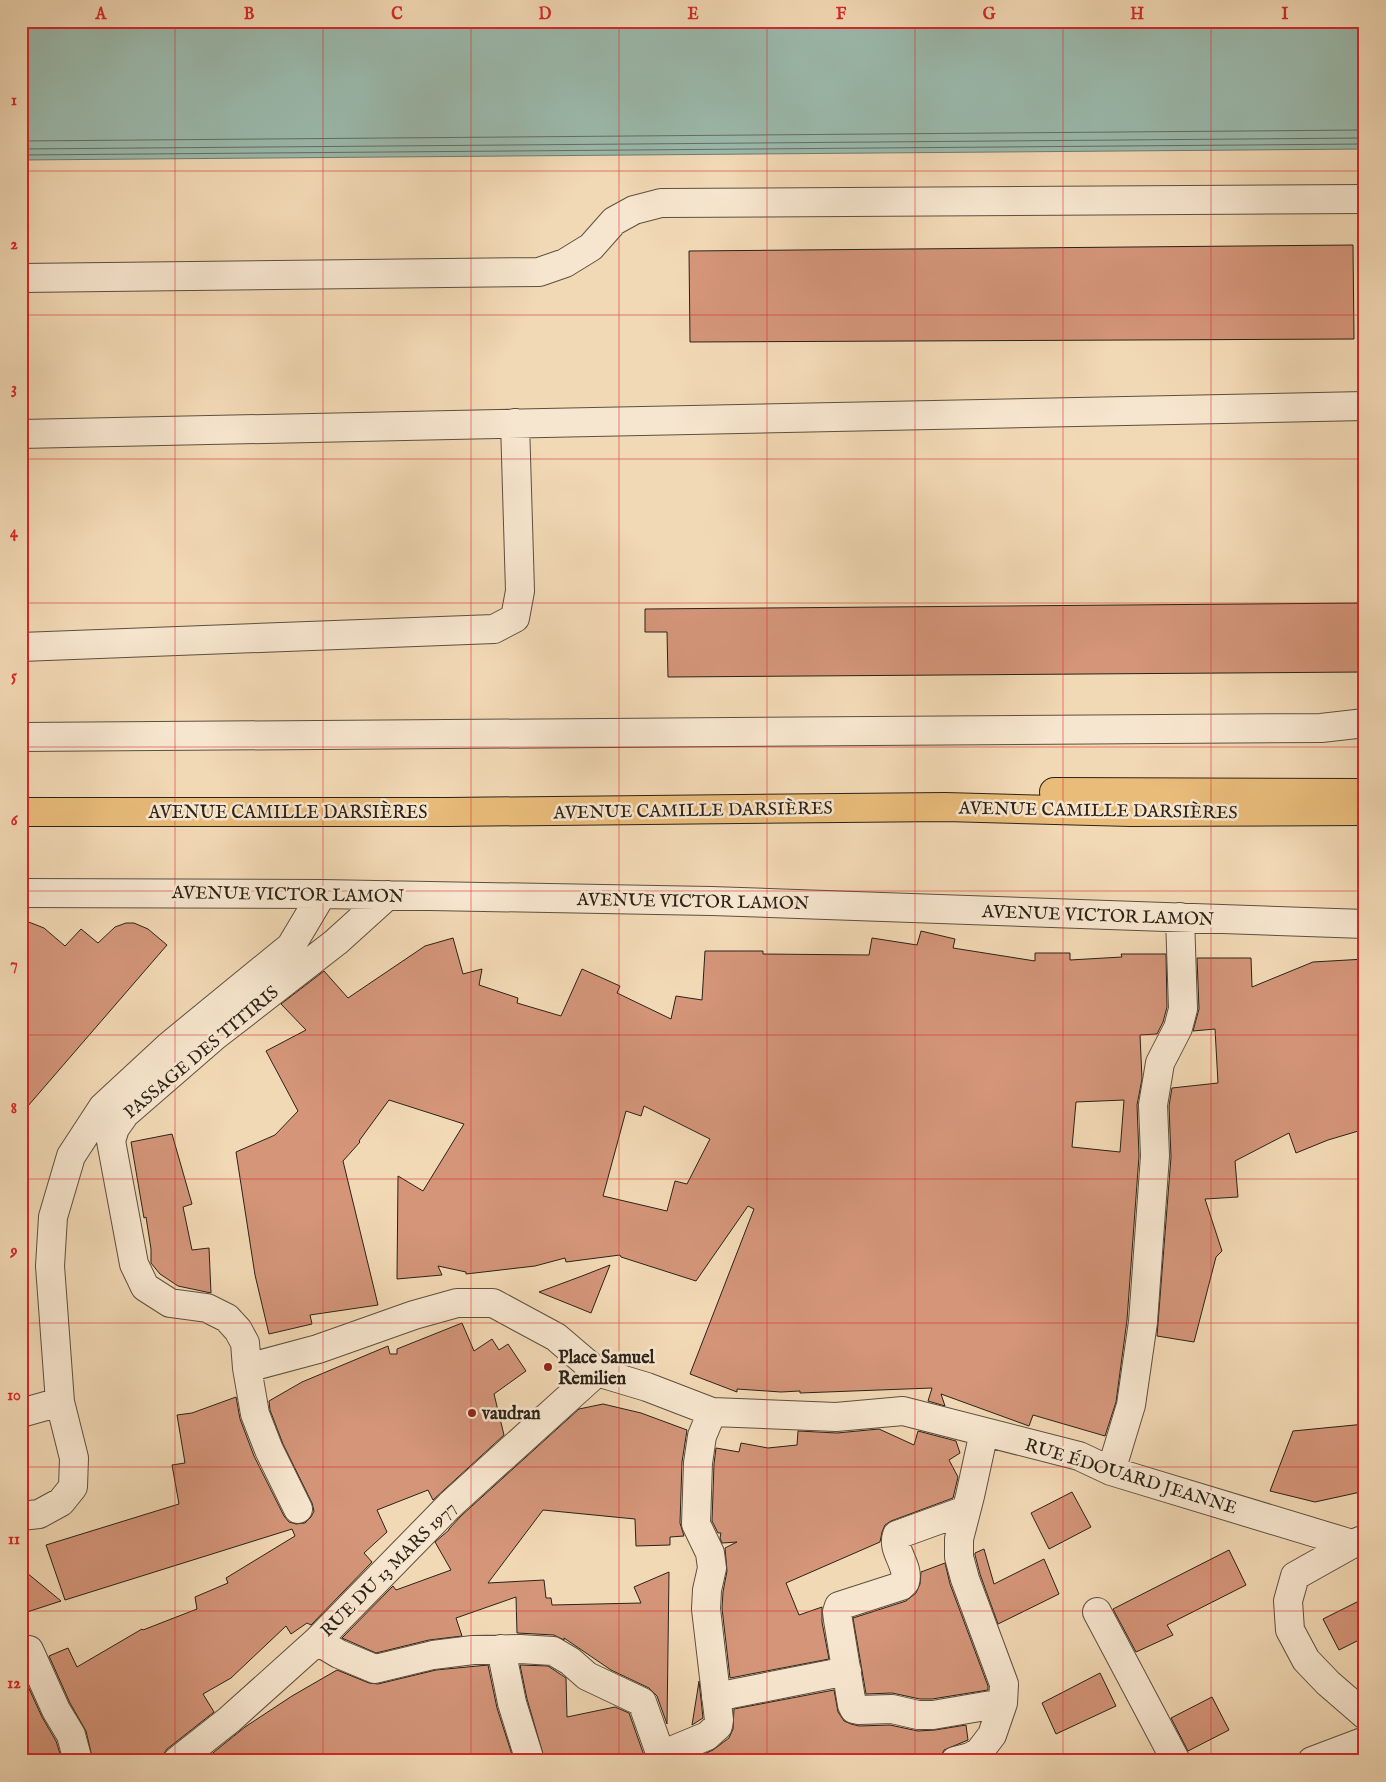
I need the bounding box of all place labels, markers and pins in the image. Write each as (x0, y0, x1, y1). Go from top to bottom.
place label: Place Samuel Remilien (558, 1347, 655, 1391)
marker: Place Samuel Remilien (542, 1361, 554, 1373)
place label: vaudran (481, 1403, 541, 1426)
marker: vaudran (466, 1407, 478, 1419)

